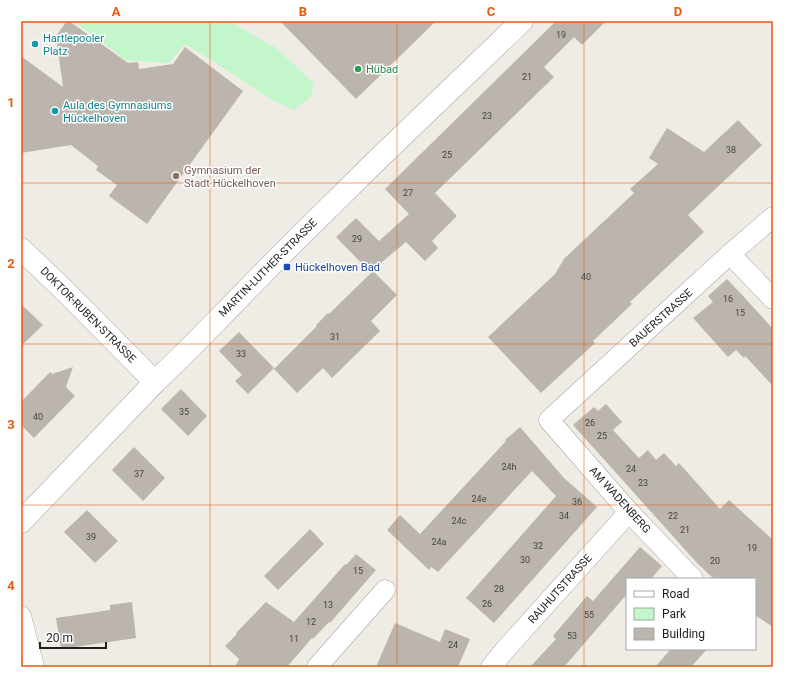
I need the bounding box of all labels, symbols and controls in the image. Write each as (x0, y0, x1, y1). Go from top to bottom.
text: A (112, 4, 121, 19)
text: B (299, 4, 307, 19)
text: C (487, 4, 496, 19)
text: D (674, 4, 682, 19)
house number: 19 (556, 30, 566, 40)
place label: Hartlepooler Platz (43, 32, 104, 58)
marker: Hartlepooler Platz (30, 39, 40, 49)
place label: Hübad (366, 63, 398, 76)
marker: Hübad (353, 64, 363, 74)
house number: 21 (522, 72, 532, 82)
text: 1 (7, 95, 15, 110)
place label: Aula des Gymnasiums Hückelhoven (63, 99, 172, 125)
marker: Aula des Gymnasiums Hückelhoven (50, 106, 60, 116)
house number: 23 (482, 111, 492, 121)
house number: 38 (726, 145, 736, 155)
house number: 25 (442, 150, 452, 160)
place label: Gymnasium der Stadt Hückelhoven (184, 164, 276, 190)
marker: Gymnasium der Stadt Hückelhoven (171, 171, 181, 181)
house number: 27 (403, 188, 413, 198)
street label: MARTIN-LUTHER-STRASSE (216, 216, 320, 320)
house number: 29 (352, 234, 362, 244)
text: 2 (7, 256, 15, 271)
place label: Hückelhoven Bad (295, 261, 380, 274)
marker: Hückelhoven Bad (282, 262, 292, 272)
street label: DOKTOR-RUBEN-STRASSE (38, 265, 138, 365)
house number: 40 (581, 272, 591, 282)
street label: BAUERSTRASSE (627, 286, 695, 350)
house number: 16 (723, 294, 733, 304)
house number: 15 (735, 308, 745, 318)
house number: 31 (330, 332, 340, 342)
house number: 33 (236, 349, 246, 359)
house number: 35 (179, 407, 189, 417)
house number: 40 (33, 412, 43, 422)
text: 3 (7, 417, 15, 432)
house number: 26 (585, 418, 595, 428)
house number: 25 (597, 431, 607, 441)
house number: 24h (501, 462, 517, 472)
street label: AM WADENBERG (587, 464, 653, 536)
house number: 24 (626, 464, 636, 474)
house number: 37 (134, 469, 144, 479)
house number: 23 (638, 478, 648, 488)
house number: 24e (472, 494, 487, 504)
house number: 36 (572, 497, 582, 507)
house number: 34 (559, 511, 569, 521)
house number: 22 (668, 511, 678, 521)
house number: 24c (452, 516, 467, 526)
house number: 21 (680, 525, 690, 535)
house number: 39 (86, 532, 96, 542)
house number: 24a (431, 537, 447, 547)
house number: 32 (533, 541, 543, 551)
house number: 19 (747, 543, 757, 553)
street label: RAUHUTSTRASSE (525, 552, 595, 626)
house number: 30 (520, 555, 530, 565)
house number: 20 (710, 556, 720, 566)
house number: 15 (353, 566, 363, 576)
text: 4 (7, 578, 15, 593)
legend (626, 578, 756, 650)
house number: 28 (494, 584, 504, 594)
text: Road (662, 587, 690, 601)
house number: 26 (482, 599, 492, 609)
house number: 13 (323, 600, 333, 610)
text: Park (662, 607, 687, 621)
house number: 55 (584, 610, 594, 620)
house number: 12 (306, 617, 316, 627)
scale bar (40, 624, 106, 650)
text: Building (662, 627, 705, 641)
text: 20 m (46, 631, 73, 645)
house number: 53 (567, 631, 577, 641)
house number: 11 (289, 634, 299, 644)
house number: 24 (448, 640, 458, 650)

